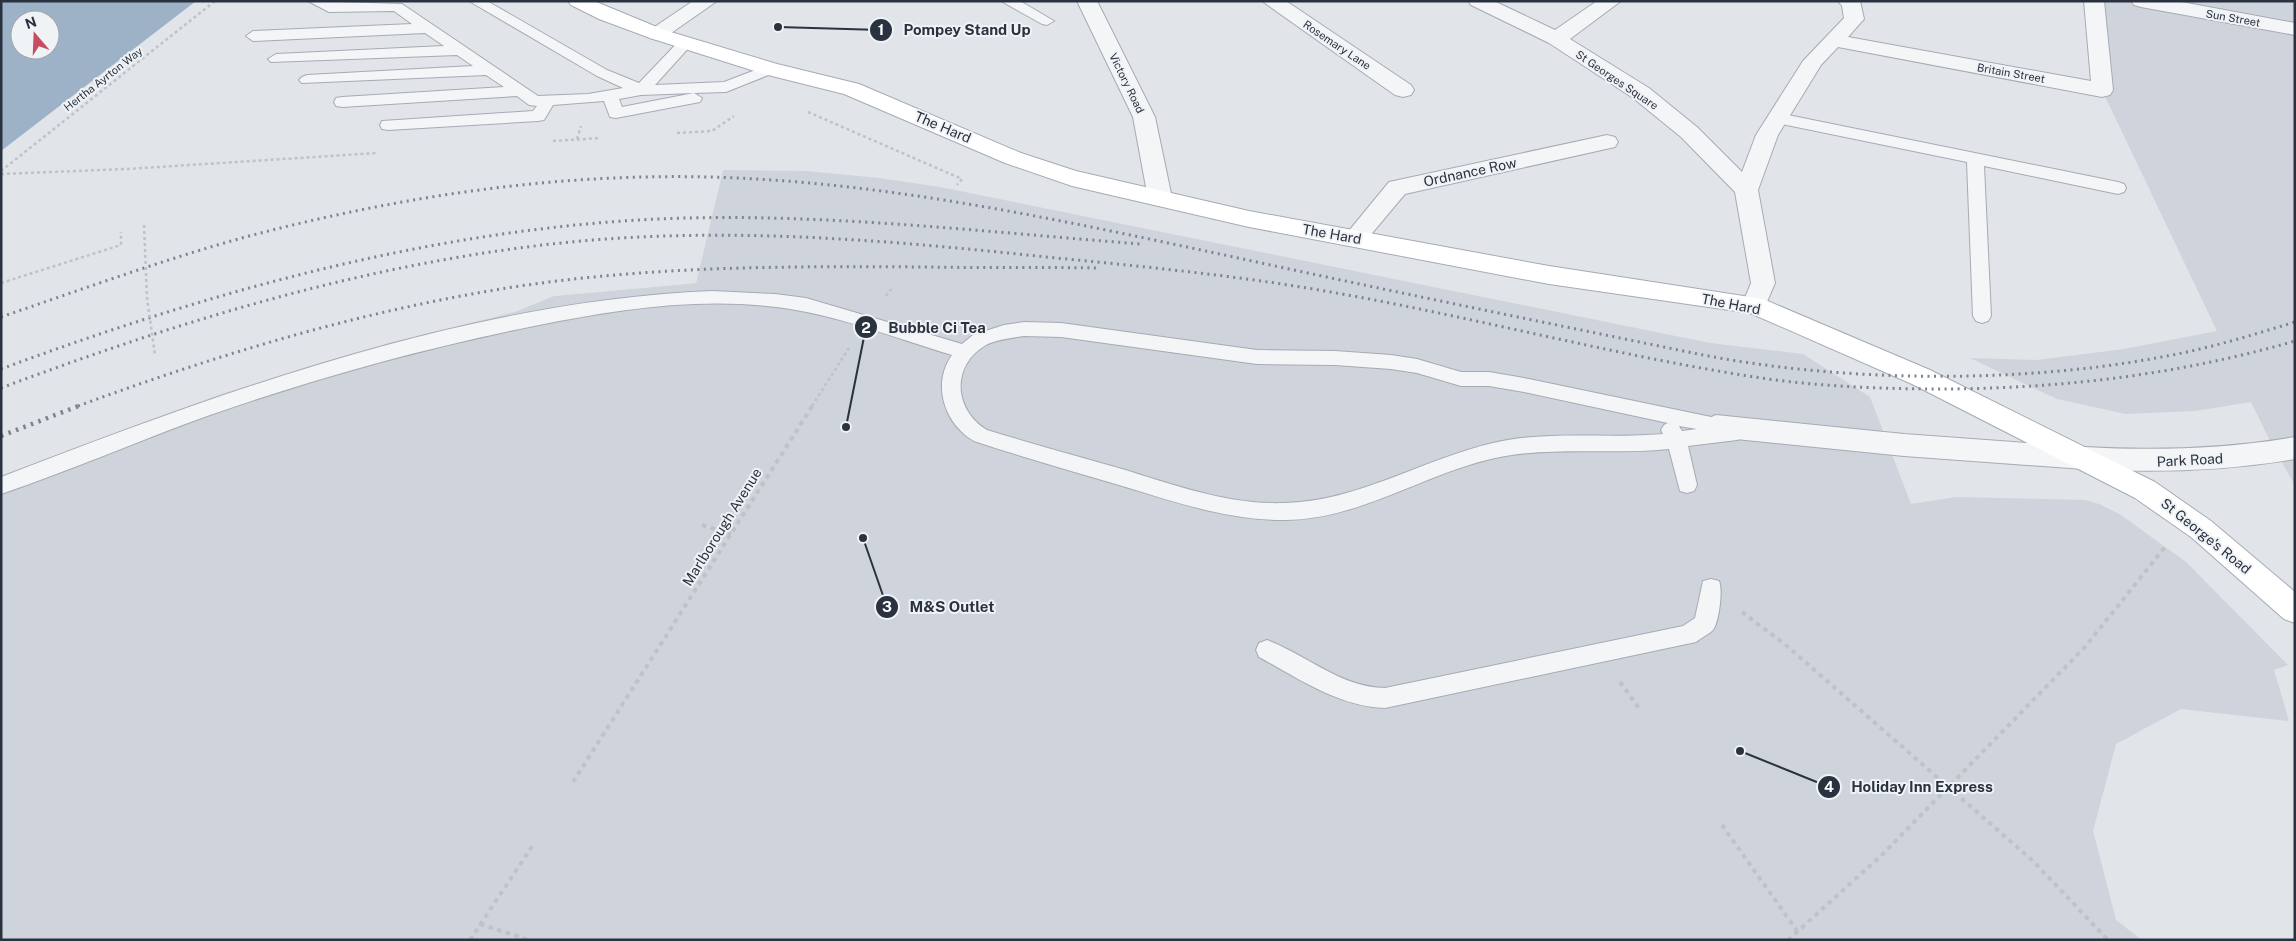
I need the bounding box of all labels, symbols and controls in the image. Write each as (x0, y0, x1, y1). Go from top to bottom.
street label: Sun Street (2205, 7, 2261, 29)
north arrow (10, 10, 60, 60)
text: N (23, 13, 39, 32)
callout: Pompey Stand Up (868, 15, 1041, 45)
street label: Rosemary Lane (1301, 18, 1373, 72)
text: 1 (878, 21, 884, 38)
text: Pompey Stand Up (903, 21, 1031, 38)
street label: Hertha Ayrton Way (61, 45, 145, 113)
street label: St Georges Square (1574, 48, 1660, 112)
street label: Victory Road (1107, 51, 1147, 115)
street label: Britain Street (1976, 61, 2046, 85)
street label: The Hard (912, 108, 974, 146)
street label: Ordnance Row (1422, 154, 1518, 190)
street label: The Hard (1301, 221, 1363, 247)
street label: The Hard (1700, 290, 1762, 318)
callout: Bubble Ci Tea (853, 312, 996, 342)
text: 2 (861, 319, 871, 336)
text: Bubble Ci Tea (888, 319, 986, 336)
street label: Park Road (2156, 450, 2224, 470)
street label: Marlborough Avenue (679, 465, 765, 589)
street label: St George's Road (2158, 495, 2254, 577)
callout: M&S Outlet (874, 592, 1004, 622)
text: 3 (882, 598, 892, 615)
text: M&S Outlet (910, 598, 995, 615)
callout: Holiday Inn Express (1816, 772, 2003, 802)
text: 4 (1824, 778, 1834, 795)
text: Holiday Inn Express (1851, 778, 1993, 795)

